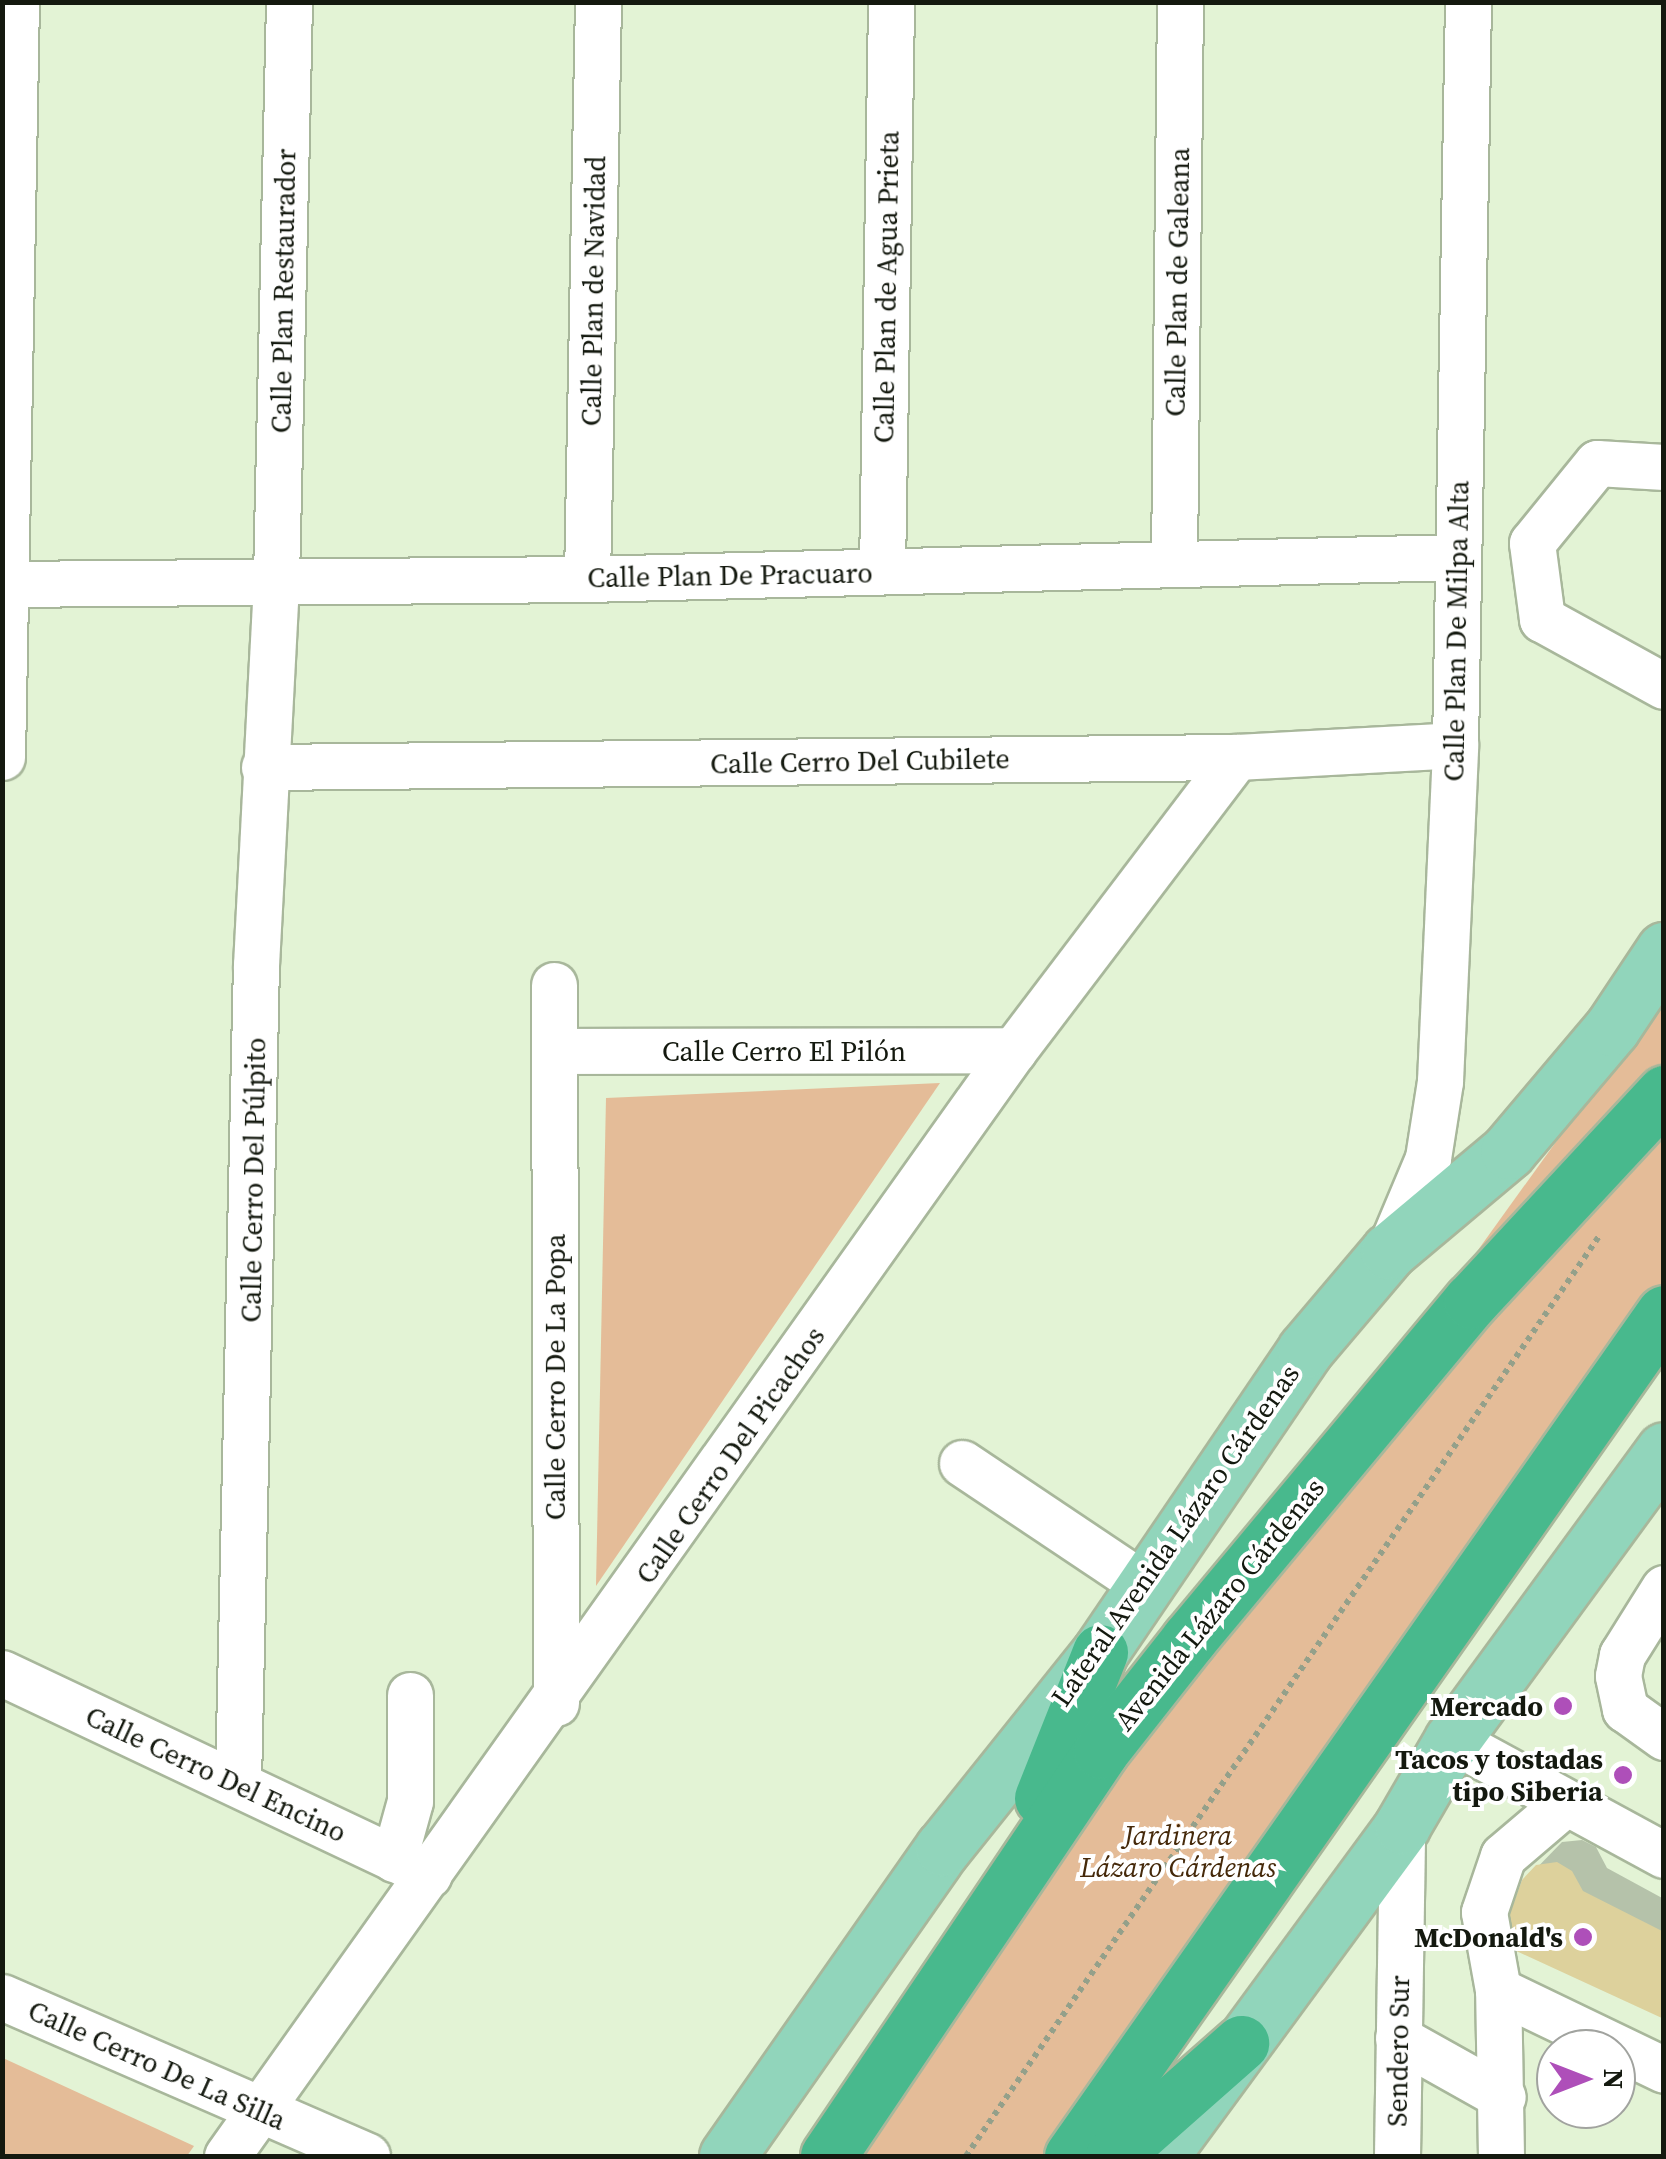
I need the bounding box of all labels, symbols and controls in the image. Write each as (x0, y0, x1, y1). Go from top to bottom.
street label: Calle Plan de Agua Prieta (866, 130, 906, 444)
street label: Calle Plan de Galeana (1158, 147, 1196, 417)
street label: Calle Plan Restaurador (264, 148, 302, 434)
street label: Calle Plan de Navidad (574, 156, 612, 426)
street label: Calle Plan De Milpa Alta (1437, 480, 1475, 782)
street label: Calle Plan De Pracuaro (587, 556, 873, 594)
street label: Calle Cerro Del Cubilete (710, 742, 1010, 780)
street label: Calle Cerro El Pilón (662, 1034, 906, 1068)
street label: Calle Cerro Del Púlpito (234, 1037, 272, 1323)
street label: Calle Cerro De La Popa (538, 1234, 572, 1520)
street label: Calle Cerro Del Picachos (628, 1320, 832, 1590)
street label: Lateral Avenida Lázaro Cárdenas (1044, 1358, 1306, 1712)
street label: Avenida Lázaro Cárdenas (1107, 1471, 1331, 1737)
place label: Mercado (1430, 1689, 1543, 1723)
marker: Mercado (1552, 1695, 1574, 1717)
street label: Calle Cerro Del Encino (80, 1699, 352, 1849)
place label: Tacos y tostadas tipo Siberia (1395, 1742, 1603, 1808)
marker: Tacos y tostadas tipo Siberia (1612, 1764, 1634, 1786)
park label: Jardinera Lázaro Cárdenas (1080, 1818, 1276, 1884)
place label: McDonald's (1414, 1920, 1563, 1954)
marker: McDonald's (1572, 1926, 1594, 1948)
street label: Sendero Sur (1380, 1975, 1416, 2127)
street label: Calle Cerro De La Silla (23, 1993, 291, 2137)
north arrow (1536, 2029, 1636, 2129)
text: N (1595, 2069, 1633, 2089)

